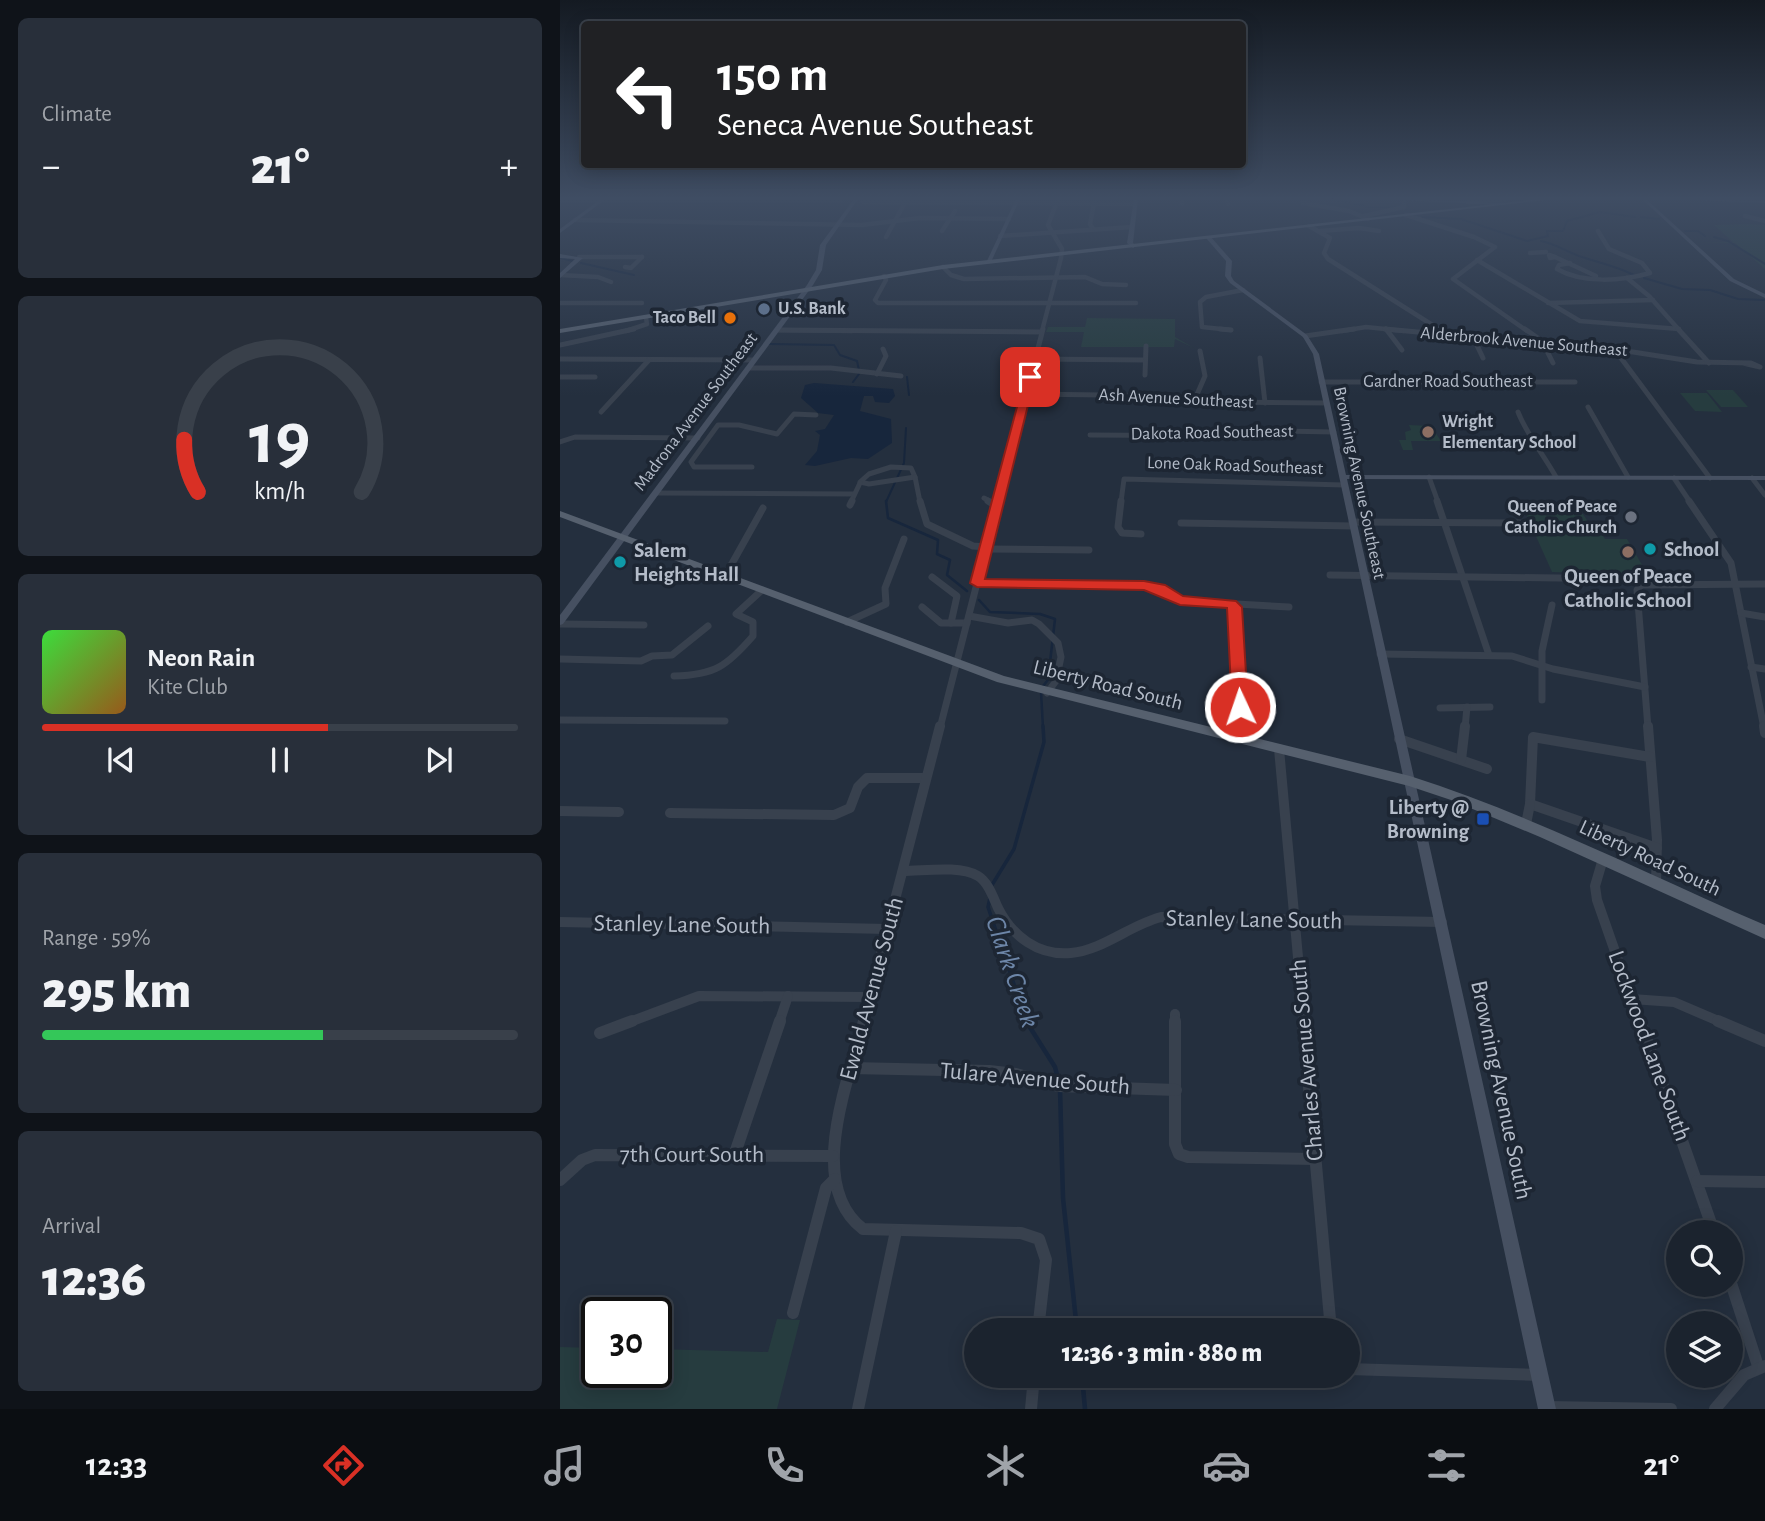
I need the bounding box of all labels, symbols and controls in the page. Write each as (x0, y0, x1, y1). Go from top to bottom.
icon: left (602, 49, 693, 140)
text: 150 m (717, 51, 828, 100)
text: Climate (42, 103, 112, 126)
text: Seneca Avenue Southeast (717, 109, 1033, 141)
text: 21° (250, 141, 310, 193)
text: − (42, 148, 60, 186)
text: + (500, 148, 518, 186)
place label: U.S. Bank (778, 300, 846, 318)
marker: U.S. Bank (756, 301, 772, 317)
place label: Taco Bell (653, 309, 716, 327)
marker: Taco Bell (722, 310, 738, 326)
street label: Alderbrook Avenue Southeast (1420, 324, 1629, 360)
street label: Madrona Avenue Southeast (631, 330, 761, 494)
pin (1000, 347, 1060, 407)
icon: arrive (1011, 358, 1049, 396)
street label: Gardner Road Southeast (1363, 373, 1533, 391)
street label: Browning Avenue Southeast (1330, 385, 1388, 581)
street label: Ash Avenue Southeast (1098, 386, 1254, 412)
text: 19 (249, 405, 311, 478)
place label: Wright Elementary School (1442, 413, 1577, 452)
street label: Dakota Road Southeast (1130, 423, 1294, 443)
marker: Wright Elementary School (1420, 424, 1436, 440)
street label: Lone Oak Road Southeast (1147, 454, 1324, 478)
text: km/h (254, 479, 306, 504)
place label: Queen of Peace Catholic Church (1504, 498, 1617, 537)
marker: Queen of Peace Catholic Church (1623, 509, 1639, 525)
place label: School (1664, 539, 1720, 560)
place label: Salem Heights Hall (634, 540, 739, 585)
marker: School (1642, 541, 1658, 557)
marker: Queen of Peace Catholic School (1620, 544, 1636, 560)
marker: Salem Heights Hall (612, 554, 628, 570)
place label: Queen of Peace Catholic School (1564, 566, 1692, 611)
text: Neon Rain (147, 645, 255, 671)
street label: Liberty Road South (1031, 656, 1185, 714)
position arrow (1203, 670, 1277, 744)
text: Kite Club (147, 676, 228, 699)
icon: previous (102, 741, 140, 779)
icon: pause (261, 741, 299, 779)
icon: next (420, 741, 458, 779)
place label: Liberty @ Browning (1387, 797, 1469, 842)
marker: Liberty @ Browning (1475, 811, 1491, 827)
street label: Liberty Road South (1576, 816, 1724, 900)
street label: Ewald Avenue South (836, 895, 908, 1083)
street label: Stanley Lane South (1165, 906, 1343, 934)
street label: Stanley Lane South (593, 911, 771, 939)
water label: Clark Creek (980, 913, 1044, 1031)
text: Range · 59% (42, 927, 151, 950)
street label: Lockwood Lane South (1603, 948, 1695, 1144)
street label: Charles Avenue South (1286, 958, 1328, 1162)
text: 295 km (42, 965, 191, 1017)
street label: Browning Avenue South (1466, 978, 1536, 1202)
street label: Tulare Avenue South (939, 1059, 1131, 1099)
street label: 7th Court South (620, 1143, 764, 1167)
text: Arrival (42, 1215, 101, 1238)
map controls (1666, 1220, 1743, 1388)
button: search (1666, 1220, 1743, 1297)
text: 12:36 (42, 1253, 146, 1305)
speed limit sign: 30 (581, 1297, 672, 1388)
button: layers (1666, 1311, 1743, 1388)
text: 12:36 · 3 min · 880 m (1062, 1340, 1262, 1366)
icon: directions (319, 1441, 368, 1490)
icon: music (540, 1441, 589, 1490)
icon: phone (760, 1441, 809, 1490)
icon: climate (981, 1441, 1030, 1490)
icon: car (1202, 1441, 1251, 1490)
icon: filters (1422, 1441, 1471, 1490)
text: 12:33 (86, 1449, 147, 1481)
text: 21° (1643, 1449, 1679, 1481)

